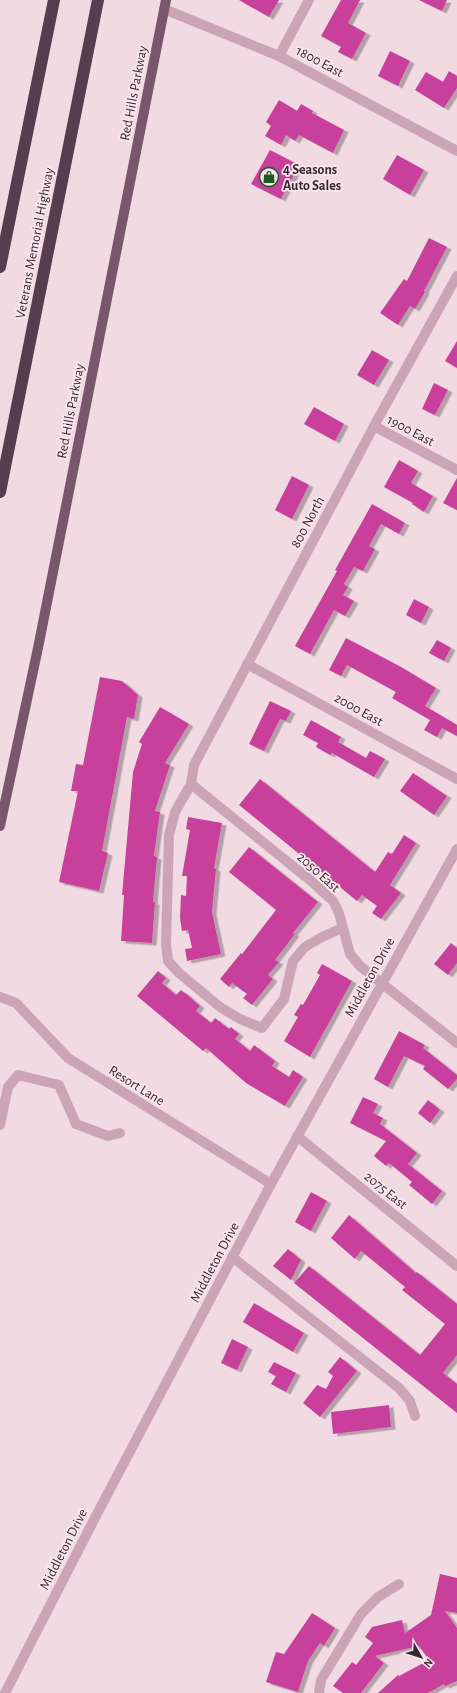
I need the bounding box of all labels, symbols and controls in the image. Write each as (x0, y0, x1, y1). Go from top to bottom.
street label: 1800 East (294, 44, 346, 80)
street label: Red Hills Parkway (118, 45, 150, 142)
place label: 4 Seasons Auto Sales (283, 163, 341, 193)
shop icon: 4 Seasons Auto Sales (258, 166, 280, 188)
street label: Veterans Memorial Highway (13, 167, 56, 320)
street label: Red Hills Parkway (55, 363, 87, 460)
street label: 1900 East (385, 413, 437, 449)
street label: 800 North (289, 494, 327, 550)
street label: 2000 East (332, 691, 386, 729)
street label: 2050 East (294, 850, 343, 896)
street label: Middleton Drive (342, 935, 397, 1020)
street label: Resort Lane (106, 1063, 167, 1108)
street label: 2075 East (361, 1169, 410, 1212)
street label: Middleton Drive (188, 1220, 242, 1305)
street label: Middleton Drive (38, 1507, 90, 1592)
north arrow (401, 1637, 441, 1677)
text: N (422, 1657, 435, 1669)

